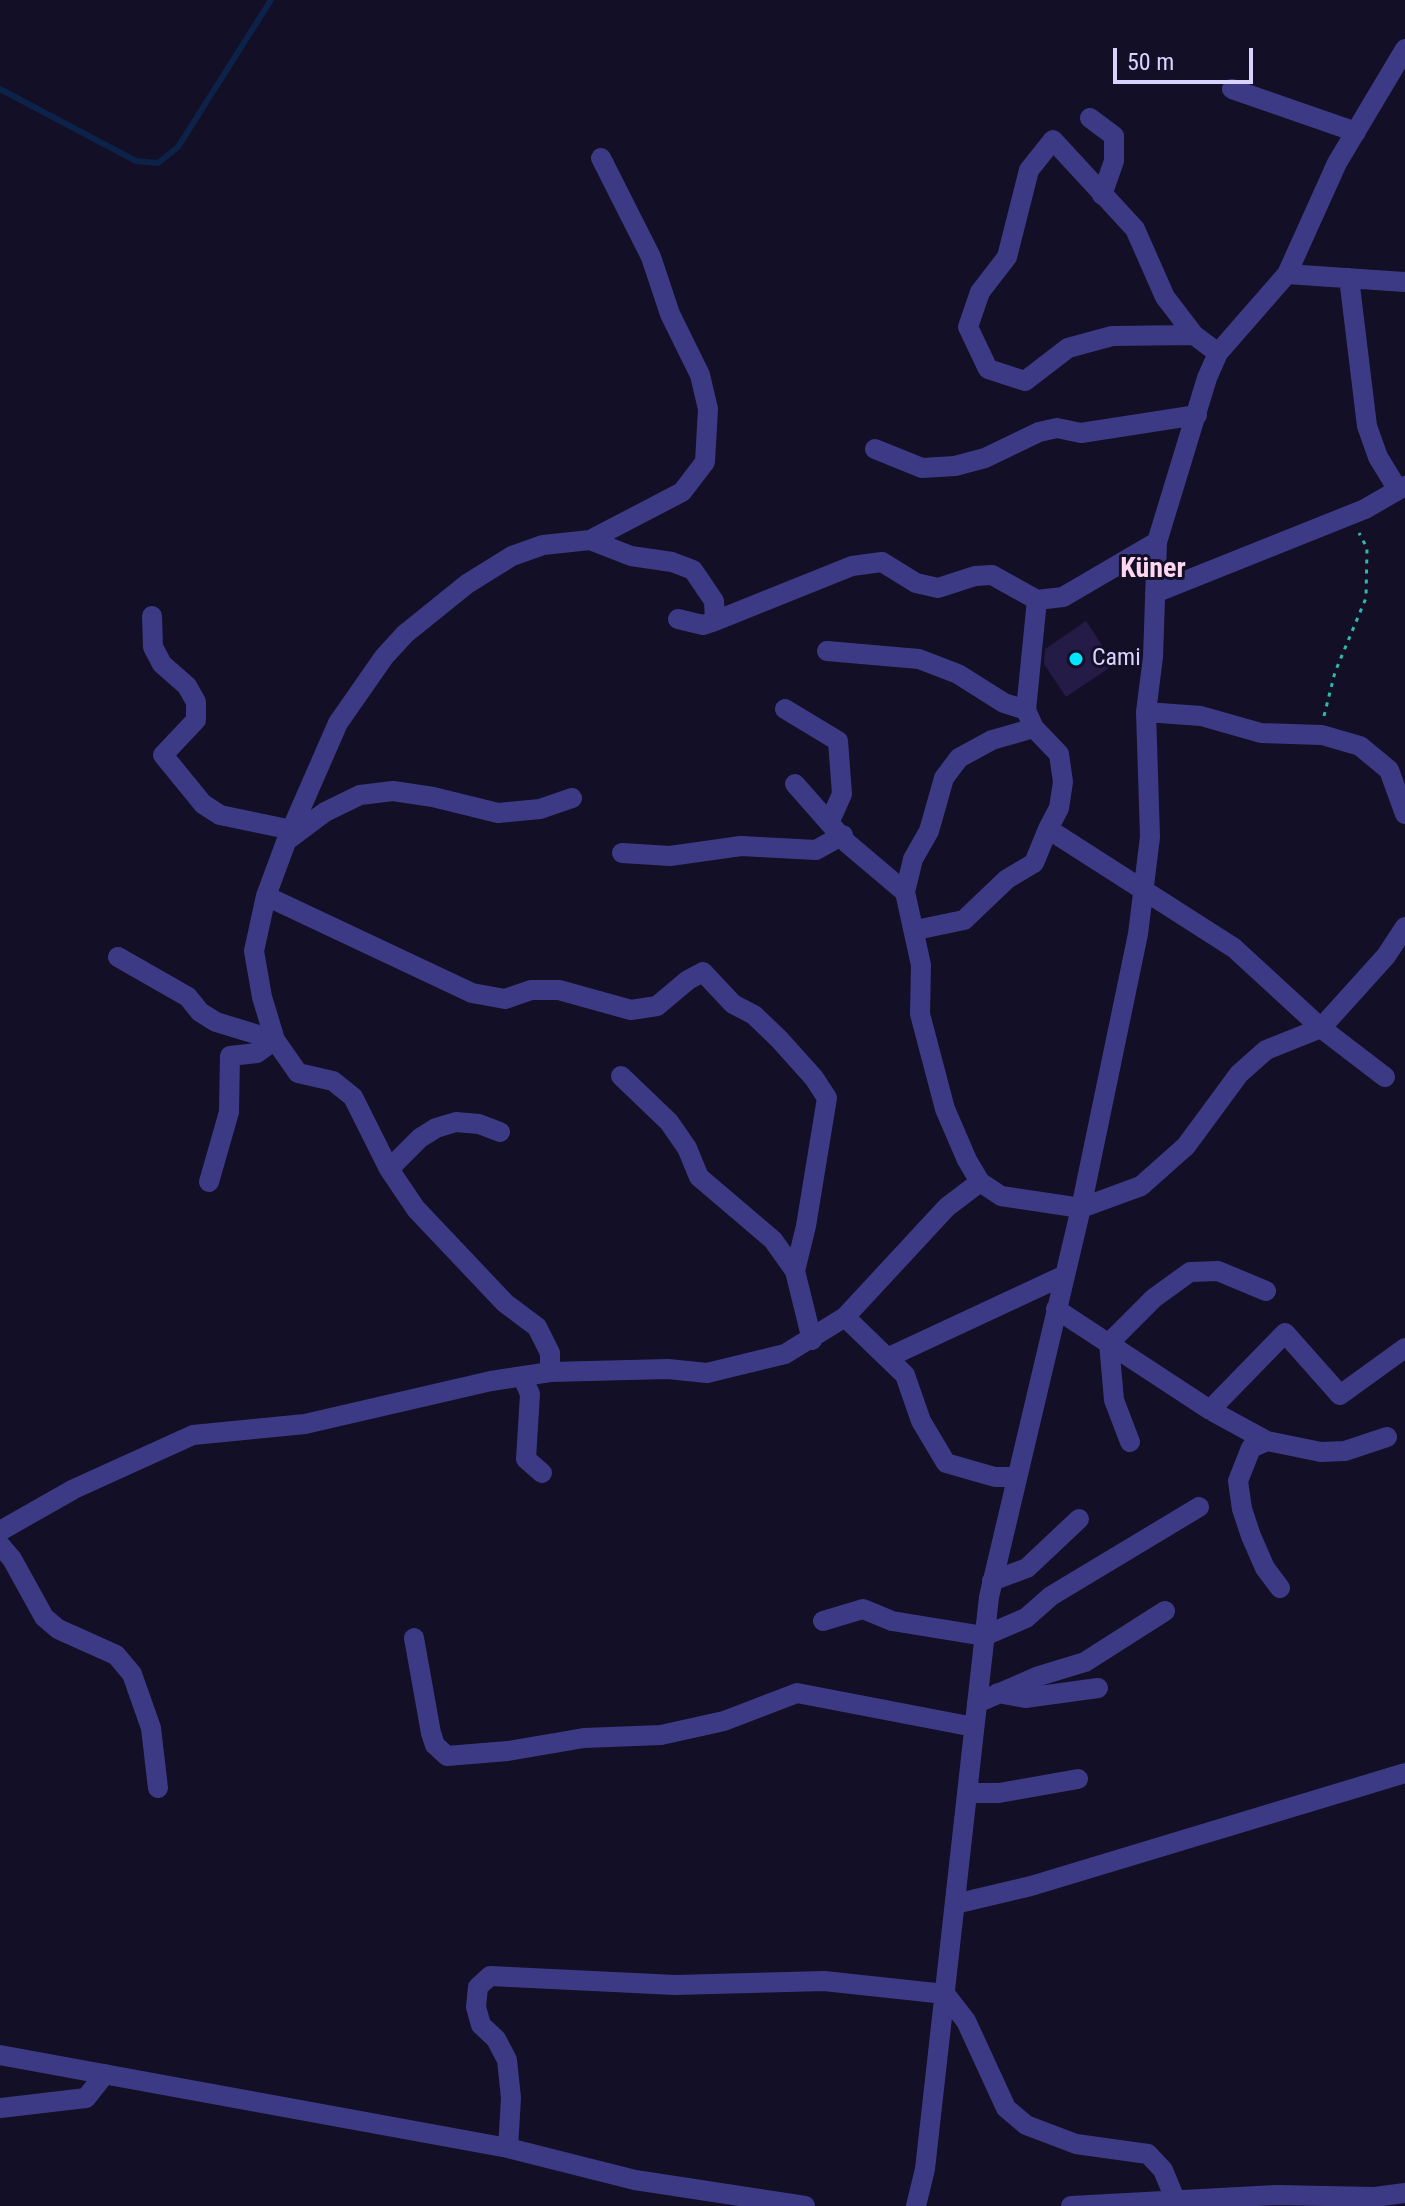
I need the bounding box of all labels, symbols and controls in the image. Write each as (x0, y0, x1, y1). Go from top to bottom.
scale bar (1117, 32, 1257, 82)
text: 50 m (1127, 48, 1174, 76)
district label: Küner (1120, 553, 1186, 587)
place label: Cami (1092, 645, 1141, 673)
marker: Cami (1067, 650, 1085, 668)

